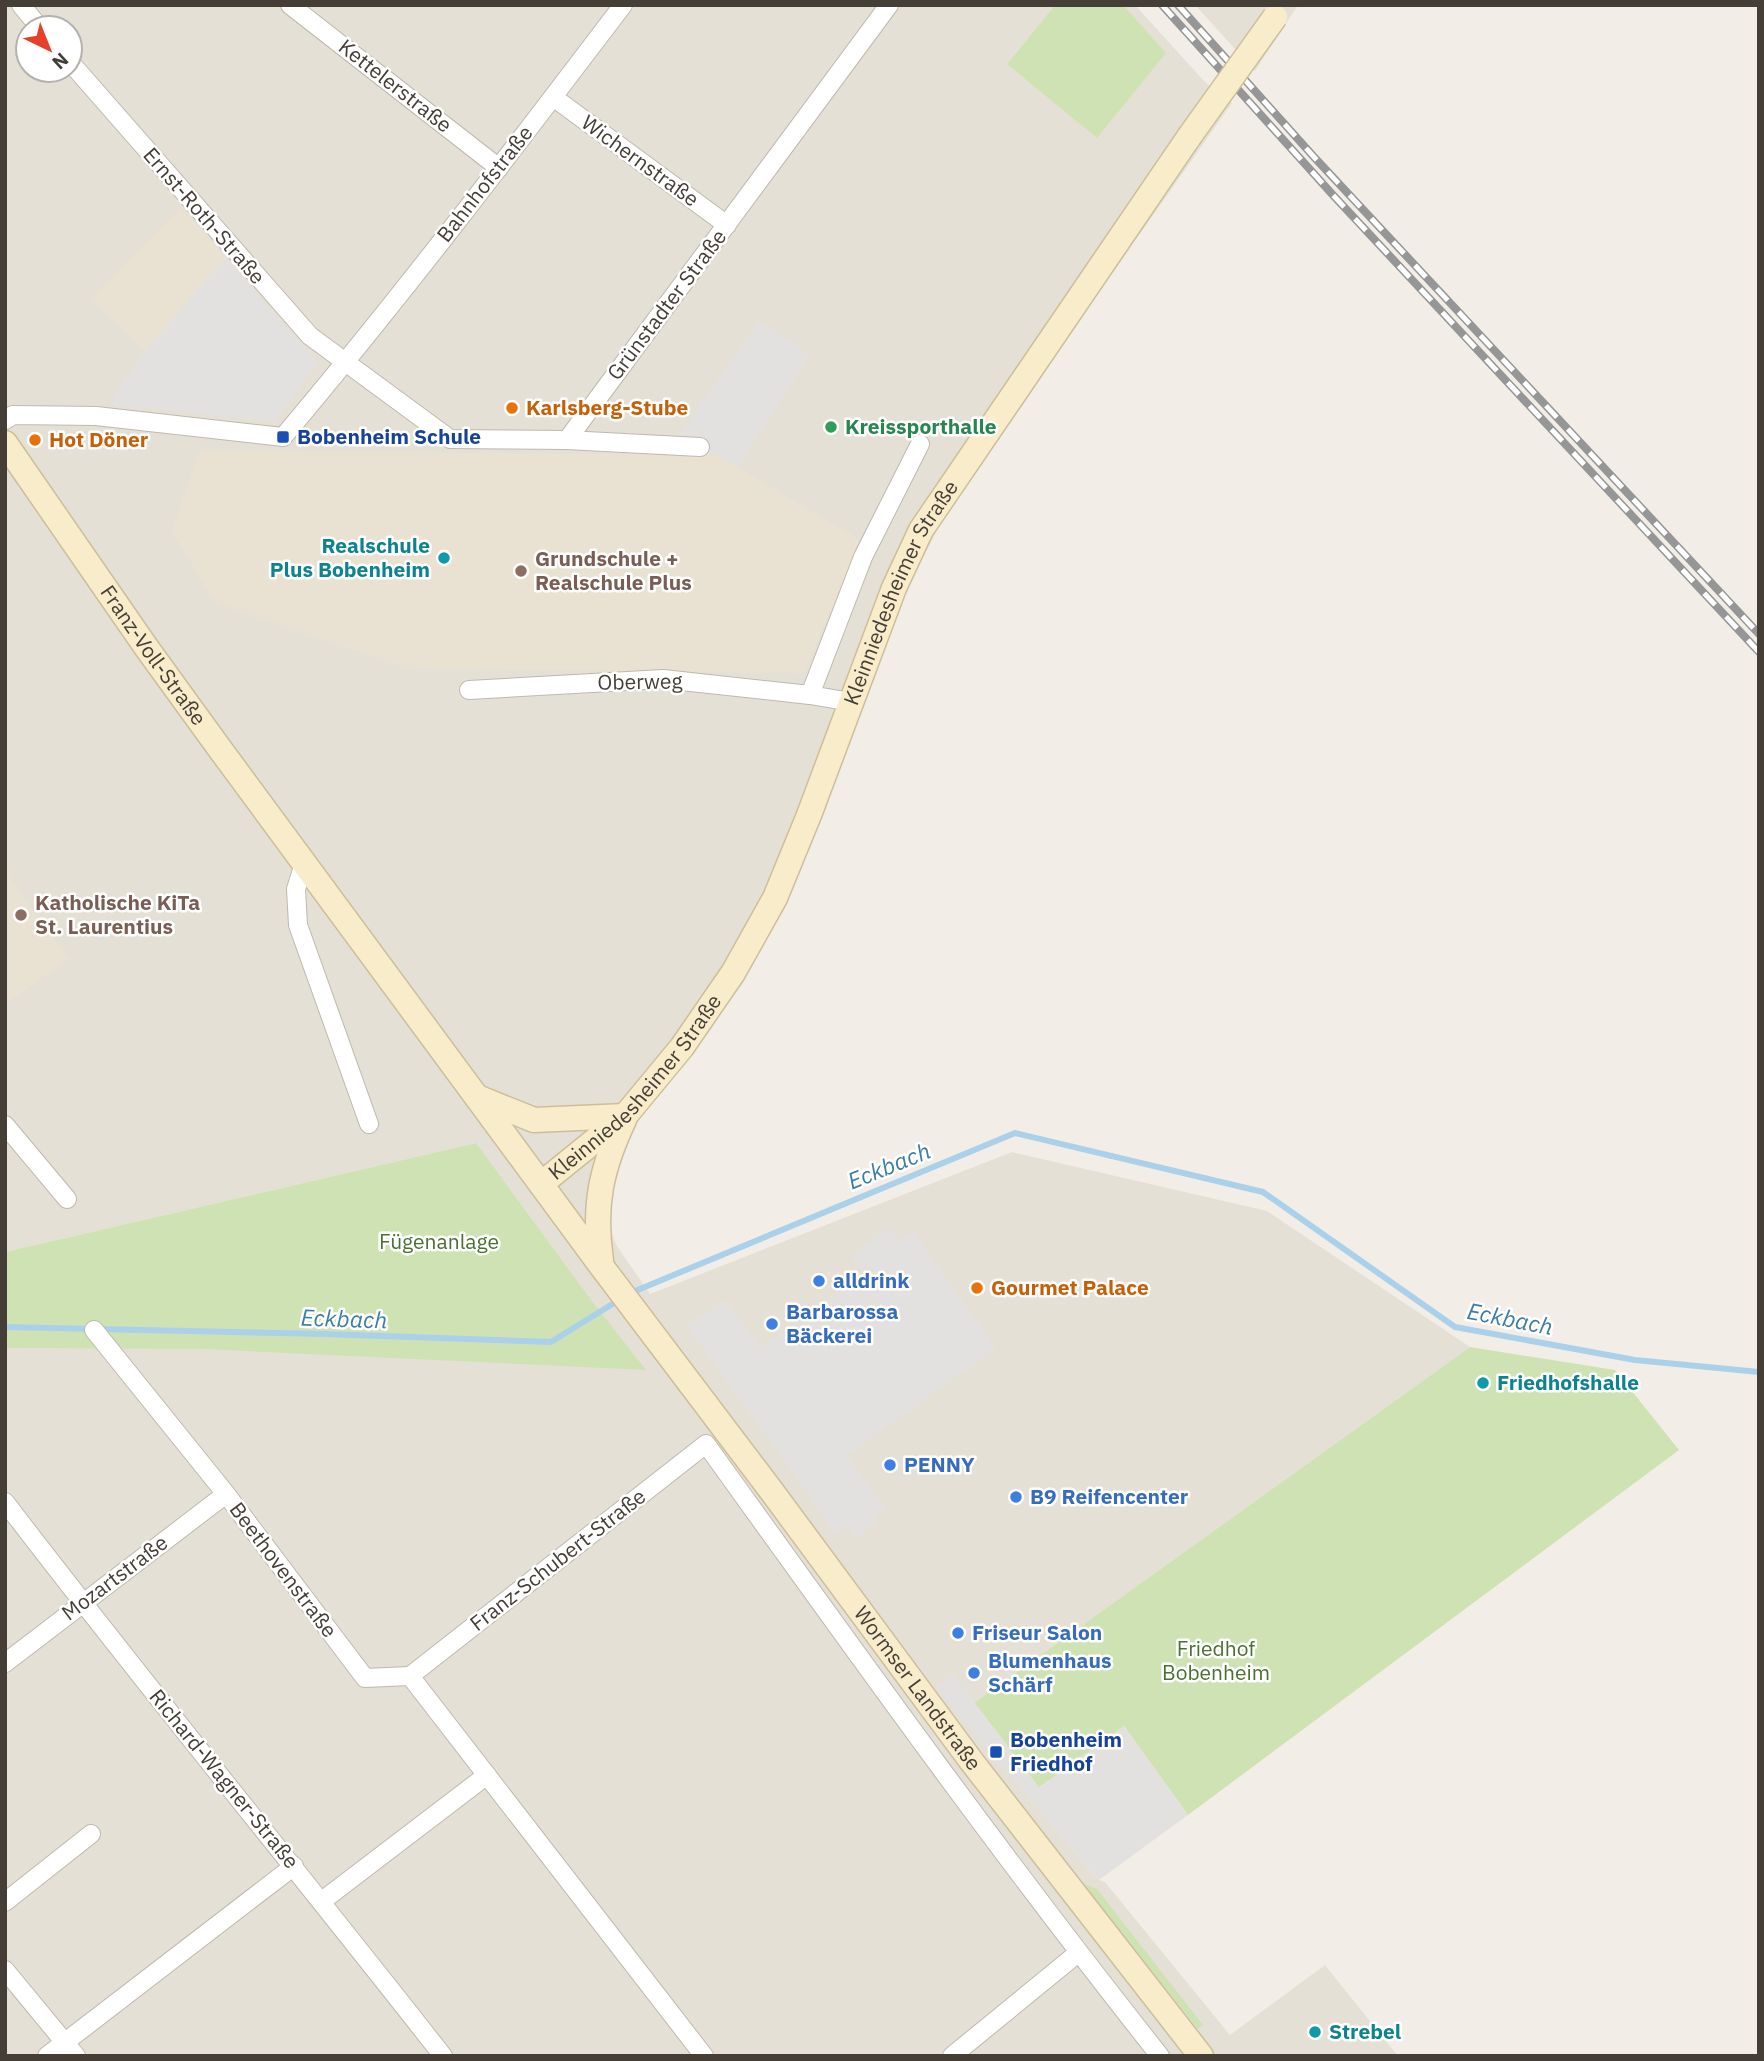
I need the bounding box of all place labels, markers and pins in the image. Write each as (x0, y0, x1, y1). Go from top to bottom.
place label: Karlsberg-Stube (526, 393, 689, 421)
marker: Karlsberg-Stube (504, 400, 520, 416)
place label: Kreissporthalle (845, 412, 997, 440)
marker: Kreissporthalle (823, 419, 839, 435)
place label: Bobenheim Schule (297, 422, 481, 450)
place label: Hot Döner (49, 425, 149, 453)
marker: Bobenheim Schule (275, 429, 291, 445)
marker: Hot Döner (27, 432, 43, 448)
place label: Realschule Plus Bobenheim (270, 531, 430, 583)
place label: Grundschule + Realschule Plus (535, 544, 692, 596)
marker: Realschule Plus Bobenheim (436, 550, 452, 566)
marker: Grundschule + Realschule Plus (513, 563, 529, 579)
place label: Katholische KiTa St. Laurentius (35, 888, 200, 940)
marker: Katholische KiTa St. Laurentius (13, 907, 29, 923)
place label: alldrink (833, 1266, 910, 1294)
marker: alldrink (811, 1273, 827, 1289)
place label: Gourmet Palace (991, 1273, 1149, 1301)
marker: Gourmet Palace (969, 1280, 985, 1296)
place label: Barbarossa Bäckerei (786, 1297, 898, 1349)
marker: Barbarossa Bäckerei (764, 1316, 780, 1332)
place label: Friedhofshalle (1497, 1368, 1639, 1396)
marker: Friedhofshalle (1475, 1375, 1491, 1391)
place label: PENNY (904, 1450, 975, 1478)
marker: PENNY (882, 1457, 898, 1473)
place label: B9 Reifencenter (1030, 1482, 1189, 1510)
marker: B9 Reifencenter (1008, 1489, 1024, 1505)
place label: Friseur Salon (972, 1618, 1102, 1646)
marker: Friseur Salon (950, 1625, 966, 1641)
place label: Blumenhaus Schärf (988, 1646, 1112, 1698)
marker: Blumenhaus Schärf (966, 1665, 982, 1681)
place label: Bobenheim Friedhof (1010, 1725, 1122, 1777)
marker: Bobenheim Friedhof (988, 1744, 1004, 1760)
place label: Strebel (1329, 2017, 1401, 2045)
marker: Strebel (1307, 2024, 1323, 2040)

